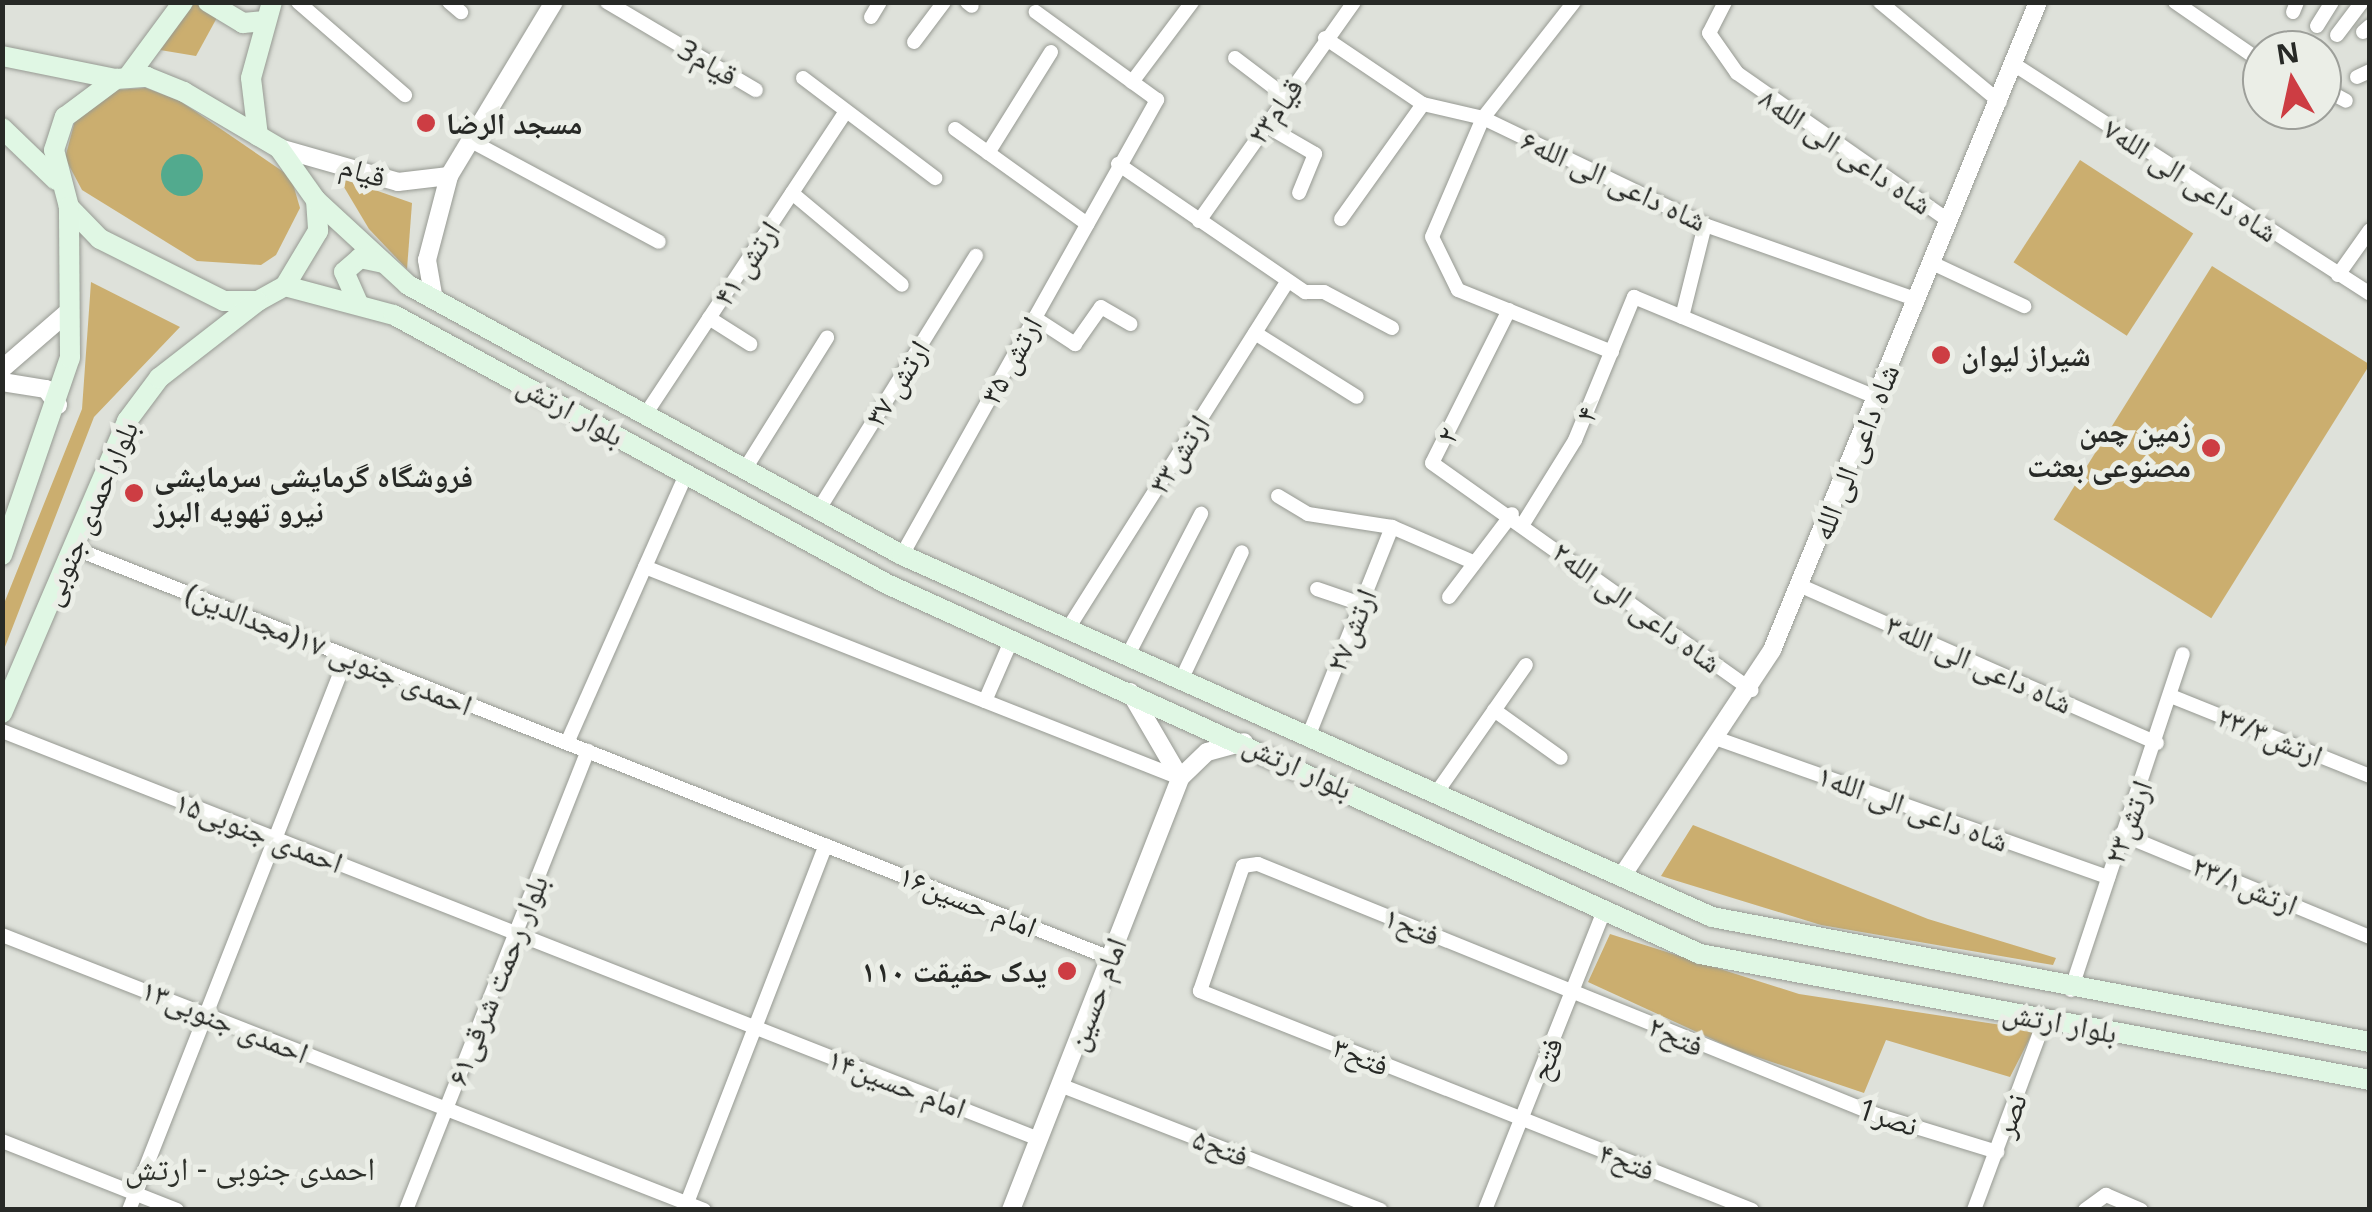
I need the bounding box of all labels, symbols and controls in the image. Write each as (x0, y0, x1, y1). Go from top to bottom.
north arrow (2242, 30, 2342, 130)
street label: قیام3 (672, 31, 744, 93)
text: N (2273, 32, 2302, 73)
street label: قیام۲۳ (1239, 71, 1311, 151)
street label: شاه داعی الی الله۸ (1753, 80, 1939, 222)
place label: مسجد الرضا (446, 105, 583, 141)
street label: شاه داعی الی الله۷ (2097, 110, 2285, 250)
marker: مسجد الرضا (415, 112, 437, 134)
street label: شاه داعی الی الله۶ (1516, 121, 1712, 239)
street label: قیام (336, 147, 390, 195)
street label: ارتش ۴۱ (705, 214, 787, 312)
street label: ارتش ۳۵ (972, 310, 1050, 410)
street label: ارتش ۳۷ (857, 333, 937, 433)
place label: شیراز لیوان (1961, 337, 2091, 373)
marker: شیراز لیوان (1930, 344, 1952, 366)
street label: شاه داعی الی الله (1803, 359, 1907, 545)
street label: بلوار ارتش (512, 366, 630, 454)
street label: ۴ (1567, 401, 1605, 427)
street label: ارتش۳۳ (1141, 408, 1217, 500)
place label: زمین چمن مصنوعی بعثت (2027, 413, 2191, 484)
street label: بلواراحمدی جنوبی (32, 415, 146, 611)
street label: ۲ (1428, 421, 1466, 449)
marker: زمین چمن مصنوعی بعثت (2200, 437, 2222, 459)
place label: فروشگاه گرمایشی سرمایشی نیرو تهویه البرز (154, 458, 473, 528)
marker: فروشگاه گرمایشی سرمایشی نیرو تهویه البرز (123, 482, 145, 504)
street label: شاه داعی الی الله۲ (1545, 534, 1729, 680)
street label: احمدی جنوبی ۱۷(مجدالدین) (181, 575, 477, 723)
street label: ارتش۲۷ (1318, 583, 1384, 677)
street label: شاه داعی الی الله۳ (1880, 607, 2078, 721)
street label: ۲۳/۳ارتش (2212, 699, 2328, 773)
street label: بلوار ارتش (1238, 725, 1358, 807)
street label: شاه داعی الی الله۱ (1813, 757, 2013, 859)
street label: ارتش۲۳ (2096, 775, 2160, 869)
street label: احمدی جنوبی۱۵ (170, 784, 348, 880)
street label: ۲۳/۱ارتش (2187, 848, 2303, 922)
street label: امام حسین۱۶ (894, 857, 1042, 945)
street label: بلوار رحمت شرقی۶۱ (438, 870, 556, 1090)
street label: ۱فتح (1379, 899, 1445, 953)
street label: امام حسین (1058, 932, 1134, 1056)
place label: یدک حقیقت ۱۱۰ (861, 953, 1047, 989)
marker: یدک حقیقت ۱۱۰ (1056, 960, 1078, 982)
street label: احمدی جنوبی۱۳ (136, 971, 314, 1071)
street label: بلوار ارتش (2000, 993, 2120, 1051)
street label: ۲فتح (1643, 1008, 1709, 1064)
street label: ۳فتح (1328, 1029, 1394, 1083)
street label: فتح (1521, 1032, 1571, 1086)
street label: امام حسین۱۴ (823, 1040, 971, 1126)
street label: نصر (1986, 1088, 2034, 1142)
street label: 1نصر (1853, 1090, 1923, 1144)
street label: ۵فتح (1188, 1120, 1254, 1174)
street label: فتح۴ (1594, 1134, 1660, 1188)
district label: احمدی جنوبی - ارتش (125, 1149, 375, 1187)

